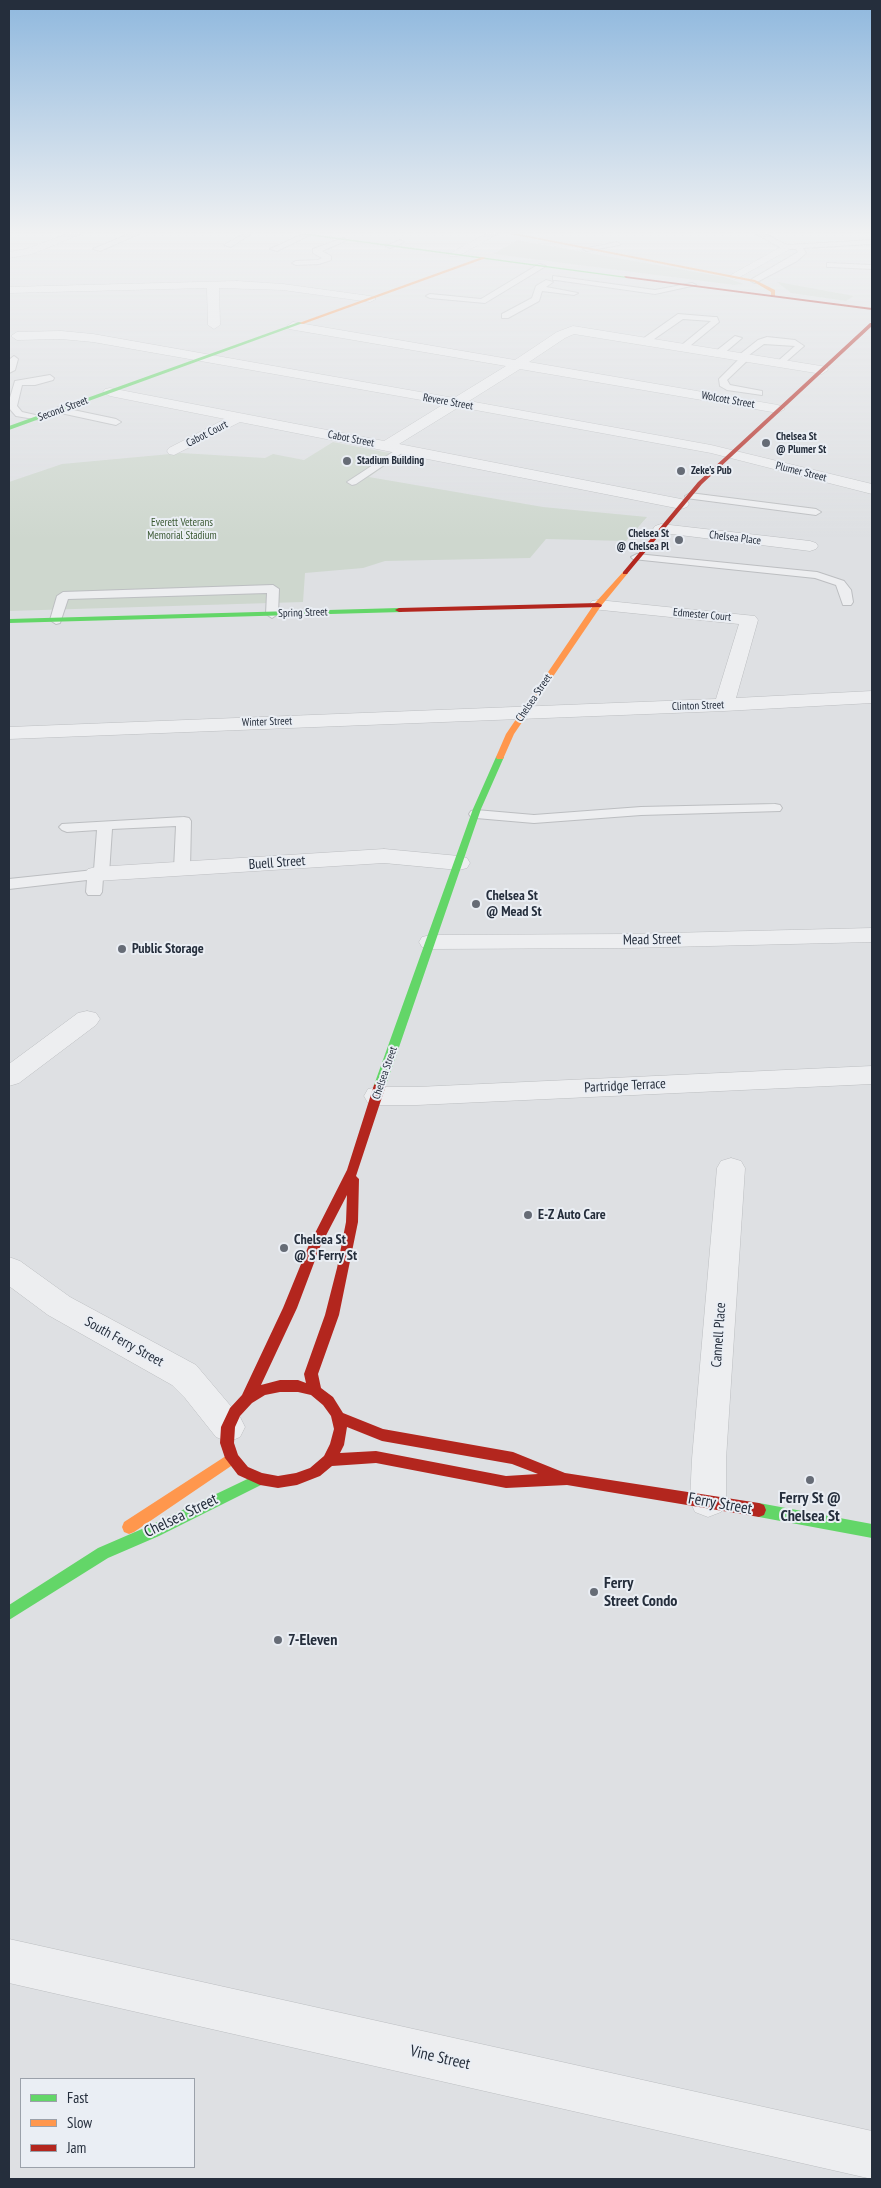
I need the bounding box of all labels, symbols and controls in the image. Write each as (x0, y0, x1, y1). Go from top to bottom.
street label: Wolcott Street (700, 389, 756, 411)
street label: Revere Street (422, 391, 474, 413)
street label: Second Street (36, 394, 90, 424)
street label: Cabot Court (184, 418, 230, 450)
street label: Cabot Street (327, 428, 375, 450)
place label: Chelsea St @ Plumer St (776, 430, 826, 456)
marker: Chelsea St @ Plumer St (760, 437, 772, 449)
place label: Stadium Building (357, 454, 424, 468)
marker: Stadium Building (341, 455, 353, 467)
street label: Plumer Street (774, 459, 828, 485)
place label: Zeke's Pub (691, 464, 732, 478)
marker: Zeke's Pub (675, 465, 687, 477)
park label: Everett Veterans Memorial Stadium (147, 516, 217, 542)
place label: Chelsea St @ Chelsea Pl (616, 527, 669, 553)
street label: Chelsea Place (708, 528, 762, 548)
marker: Chelsea St @ Chelsea Pl (673, 534, 685, 546)
street label: Spring Street (278, 606, 328, 620)
street label: Edmester Court (672, 606, 732, 624)
street label: Chelsea Street (513, 672, 555, 724)
street label: Clinton Street (672, 698, 724, 714)
street label: Winter Street (242, 715, 292, 729)
street label: Buell Street (248, 853, 306, 873)
place label: Chelsea St @ Mead St (486, 888, 542, 920)
marker: Chelsea St @ Mead St (470, 898, 482, 910)
street label: Mead Street (623, 931, 681, 949)
place label: Public Storage (132, 941, 204, 957)
marker: Public Storage (116, 943, 128, 955)
street label: Chelsea Street (370, 1045, 400, 1101)
street label: Partridge Terrace (584, 1075, 666, 1097)
place label: E-Z Auto Care (538, 1207, 606, 1223)
marker: E-Z Auto Care (522, 1209, 534, 1221)
place label: Chelsea St @ S Ferry St (294, 1232, 357, 1264)
marker: Chelsea St @ S Ferry St (278, 1242, 290, 1254)
street label: Cannell Place (708, 1302, 730, 1368)
street label: South Ferry Street (82, 1313, 166, 1371)
marker: Ferry St @ Chelsea St (804, 1474, 816, 1486)
place label: Ferry St @ Chelsea St (779, 1488, 841, 1526)
street label: Ferry Street (687, 1489, 753, 1519)
street label: Chelsea Street (141, 1490, 221, 1542)
place label: Ferry Street Condo (604, 1573, 677, 1611)
marker: Ferry Street Condo (588, 1586, 600, 1598)
place label: 7-Eleven (288, 1630, 337, 1650)
marker: 7-Eleven (272, 1634, 284, 1646)
street label: Vine Street (408, 2042, 472, 2074)
legend (20, 2078, 195, 2168)
text: Fast (67, 2088, 88, 2107)
text: Slow (67, 2113, 92, 2132)
text: Jam (67, 2138, 86, 2157)

